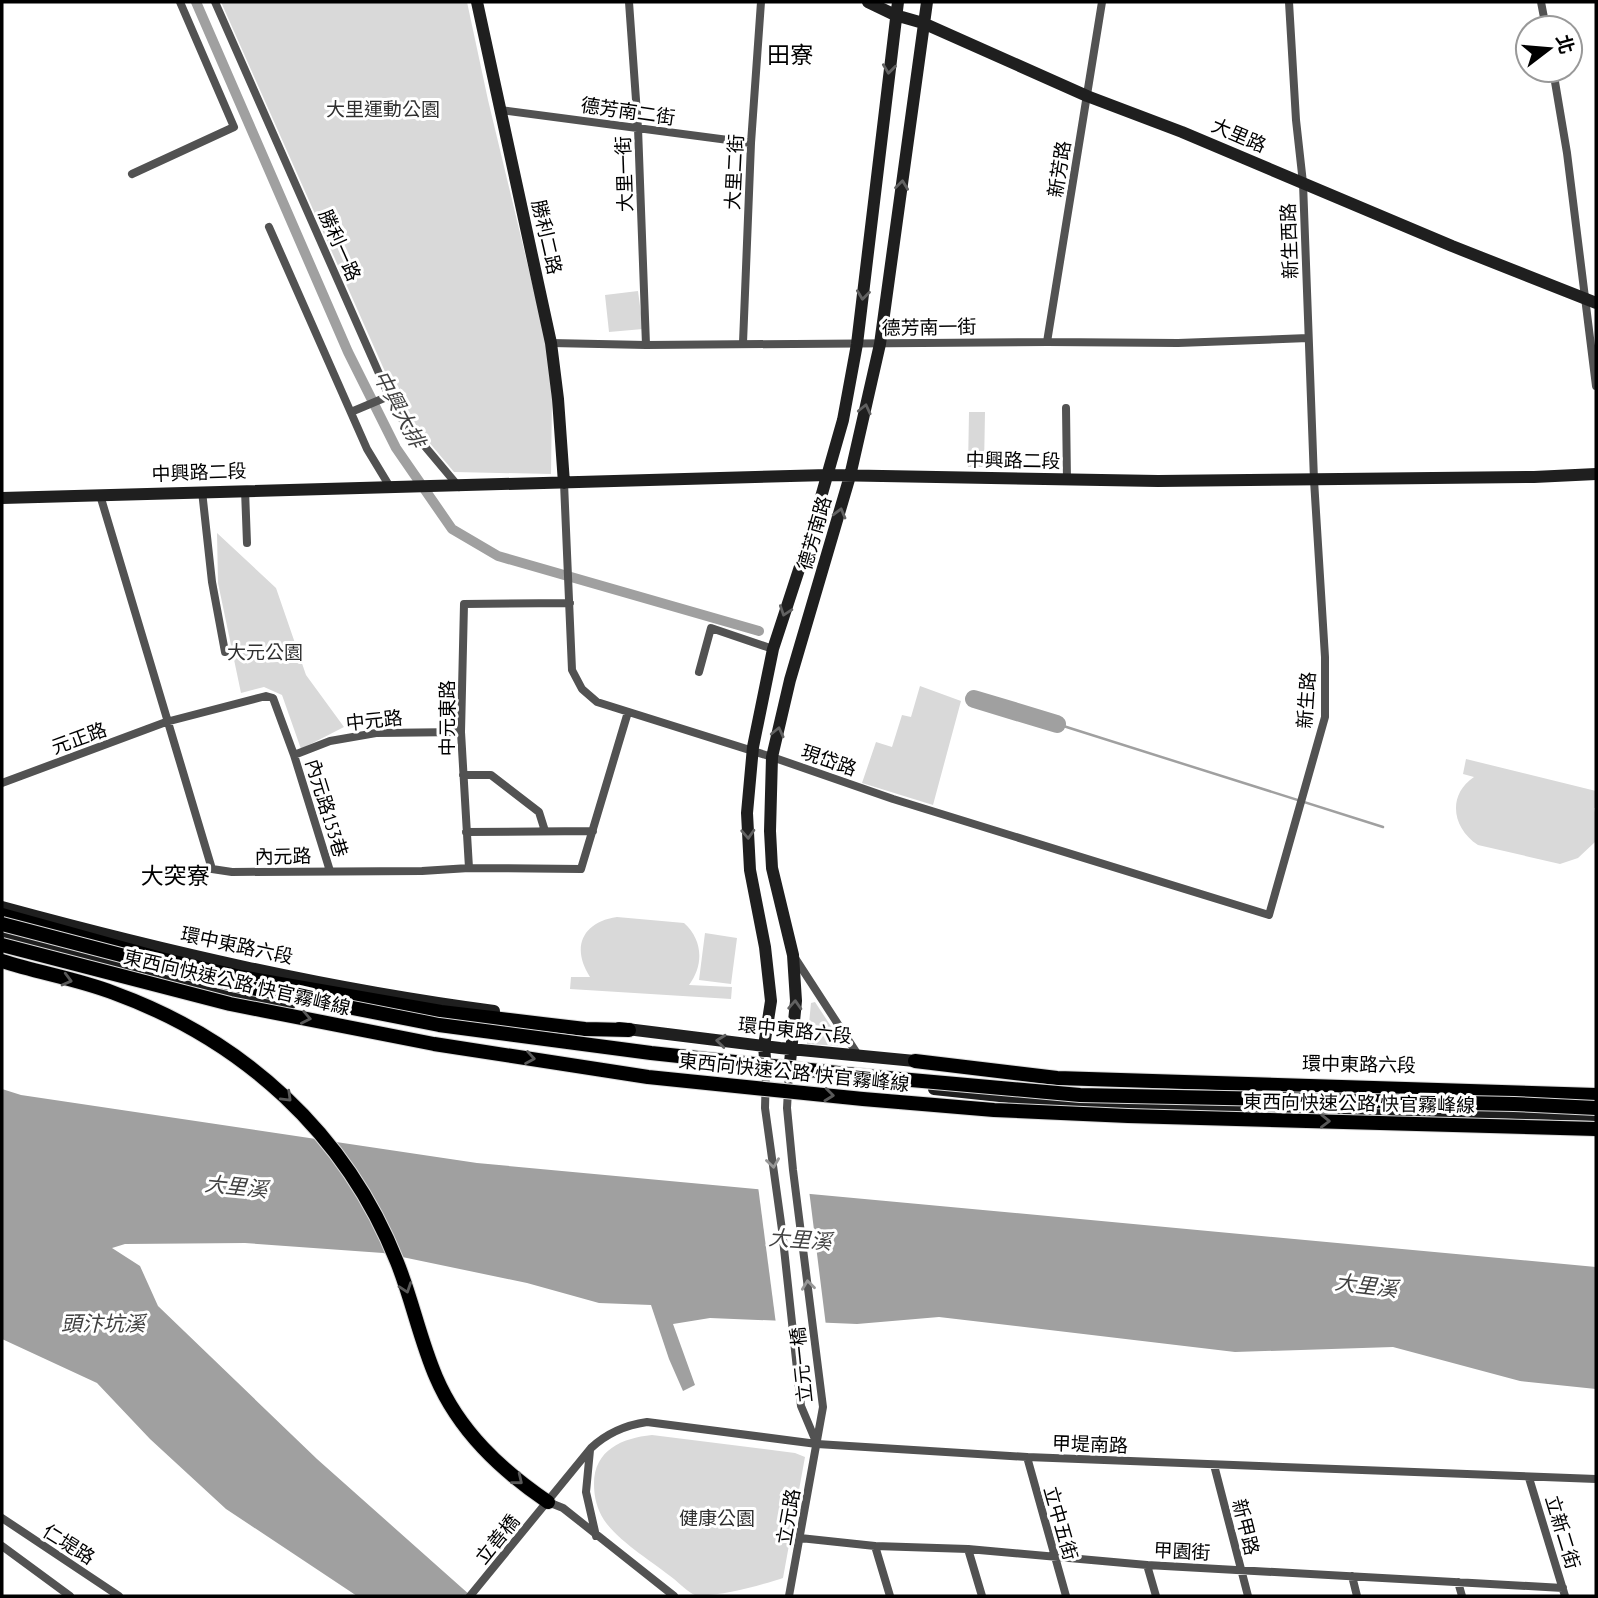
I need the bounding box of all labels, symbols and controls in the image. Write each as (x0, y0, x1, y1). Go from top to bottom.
north arrow (1514, 14, 1584, 84)
text: 北 (1551, 32, 1579, 57)
district label: 田寮 (767, 40, 813, 69)
one-way arrow (882, 64, 897, 75)
street label: 德芳南二街 (579, 93, 677, 129)
park label: 大里運動公園 (326, 97, 440, 121)
street label: 大里路 (1208, 113, 1270, 157)
street label: 大里二街 (720, 133, 748, 211)
street label: 大里一街 (611, 136, 637, 212)
street label: 新芳路 (1043, 139, 1075, 199)
one-way arrow (895, 179, 910, 191)
street label: 勝利二路 (527, 197, 567, 277)
street label: 新生西路 (1276, 203, 1302, 279)
street label: 勝利一路 (314, 205, 366, 285)
one-way arrow (855, 289, 870, 301)
street label: 德芳南一街 (881, 314, 977, 340)
water label: 中興大排 (368, 365, 432, 455)
one-way arrow (857, 403, 871, 415)
street label: 中興路二段 (965, 447, 1061, 473)
street label: 中興路二段 (151, 458, 247, 486)
street label: 德芳南路 (792, 493, 836, 573)
one-way arrow (832, 507, 846, 519)
one-way arrow (779, 604, 794, 616)
park label: 大元公園 (227, 640, 303, 664)
street label: 新生路 (1292, 671, 1320, 729)
street label: 中元東路 (435, 680, 459, 756)
street label: 中元路 (344, 705, 404, 735)
street label: 元正路 (48, 717, 110, 759)
one-way arrow (769, 726, 784, 738)
street label: 現岱路 (798, 739, 860, 781)
street label: 內元路153巷 (301, 756, 353, 860)
one-way arrow (741, 829, 756, 840)
street label: 內元路 (254, 844, 312, 868)
district label: 大突寮 (141, 861, 210, 890)
street label: 環中東路六段 (179, 921, 295, 969)
street label: 東西向快速公路 快官霧峰線 (121, 944, 353, 1020)
one-way arrow (61, 972, 73, 986)
one-way arrow (787, 999, 802, 1010)
one-way arrow (300, 1010, 312, 1025)
street label: 環中東路六段 (737, 1012, 853, 1048)
one-way arrow (716, 1034, 727, 1049)
street label: 東西向快速公路 快官霧峰線 (677, 1048, 911, 1096)
one-way arrow (524, 1051, 536, 1066)
street label: 環中東路六段 (1302, 1051, 1416, 1077)
one-way arrow (823, 1088, 834, 1103)
one-way arrow (279, 1089, 292, 1102)
street label: 東西向快速公路 快官霧峰線 (1243, 1089, 1475, 1117)
one-way arrow (1320, 1113, 1331, 1129)
one-way arrow (765, 1157, 780, 1169)
water label: 大里溪 (203, 1170, 272, 1204)
water label: 大里溪 (768, 1224, 835, 1255)
water label: 大里溪 (1333, 1268, 1402, 1303)
one-way arrow (800, 1279, 815, 1291)
one-way arrow (398, 1281, 412, 1294)
water label: 頭汴坑溪 (61, 1310, 148, 1337)
street label: 立元一橋 (785, 1326, 817, 1404)
street label: 甲堤南路 (1052, 1431, 1128, 1457)
one-way arrow (510, 1472, 523, 1484)
street label: 立中五街 (1039, 1483, 1083, 1563)
street label: 立元路 (771, 1487, 805, 1547)
street label: 立新二街 (1540, 1492, 1586, 1572)
street label: 新甲路 (1227, 1496, 1265, 1558)
park label: 健康公園 (679, 1506, 755, 1530)
street label: 立善橋 (470, 1509, 524, 1569)
street label: 仁堤路 (38, 1519, 100, 1569)
street label: 甲園街 (1153, 1538, 1211, 1564)

